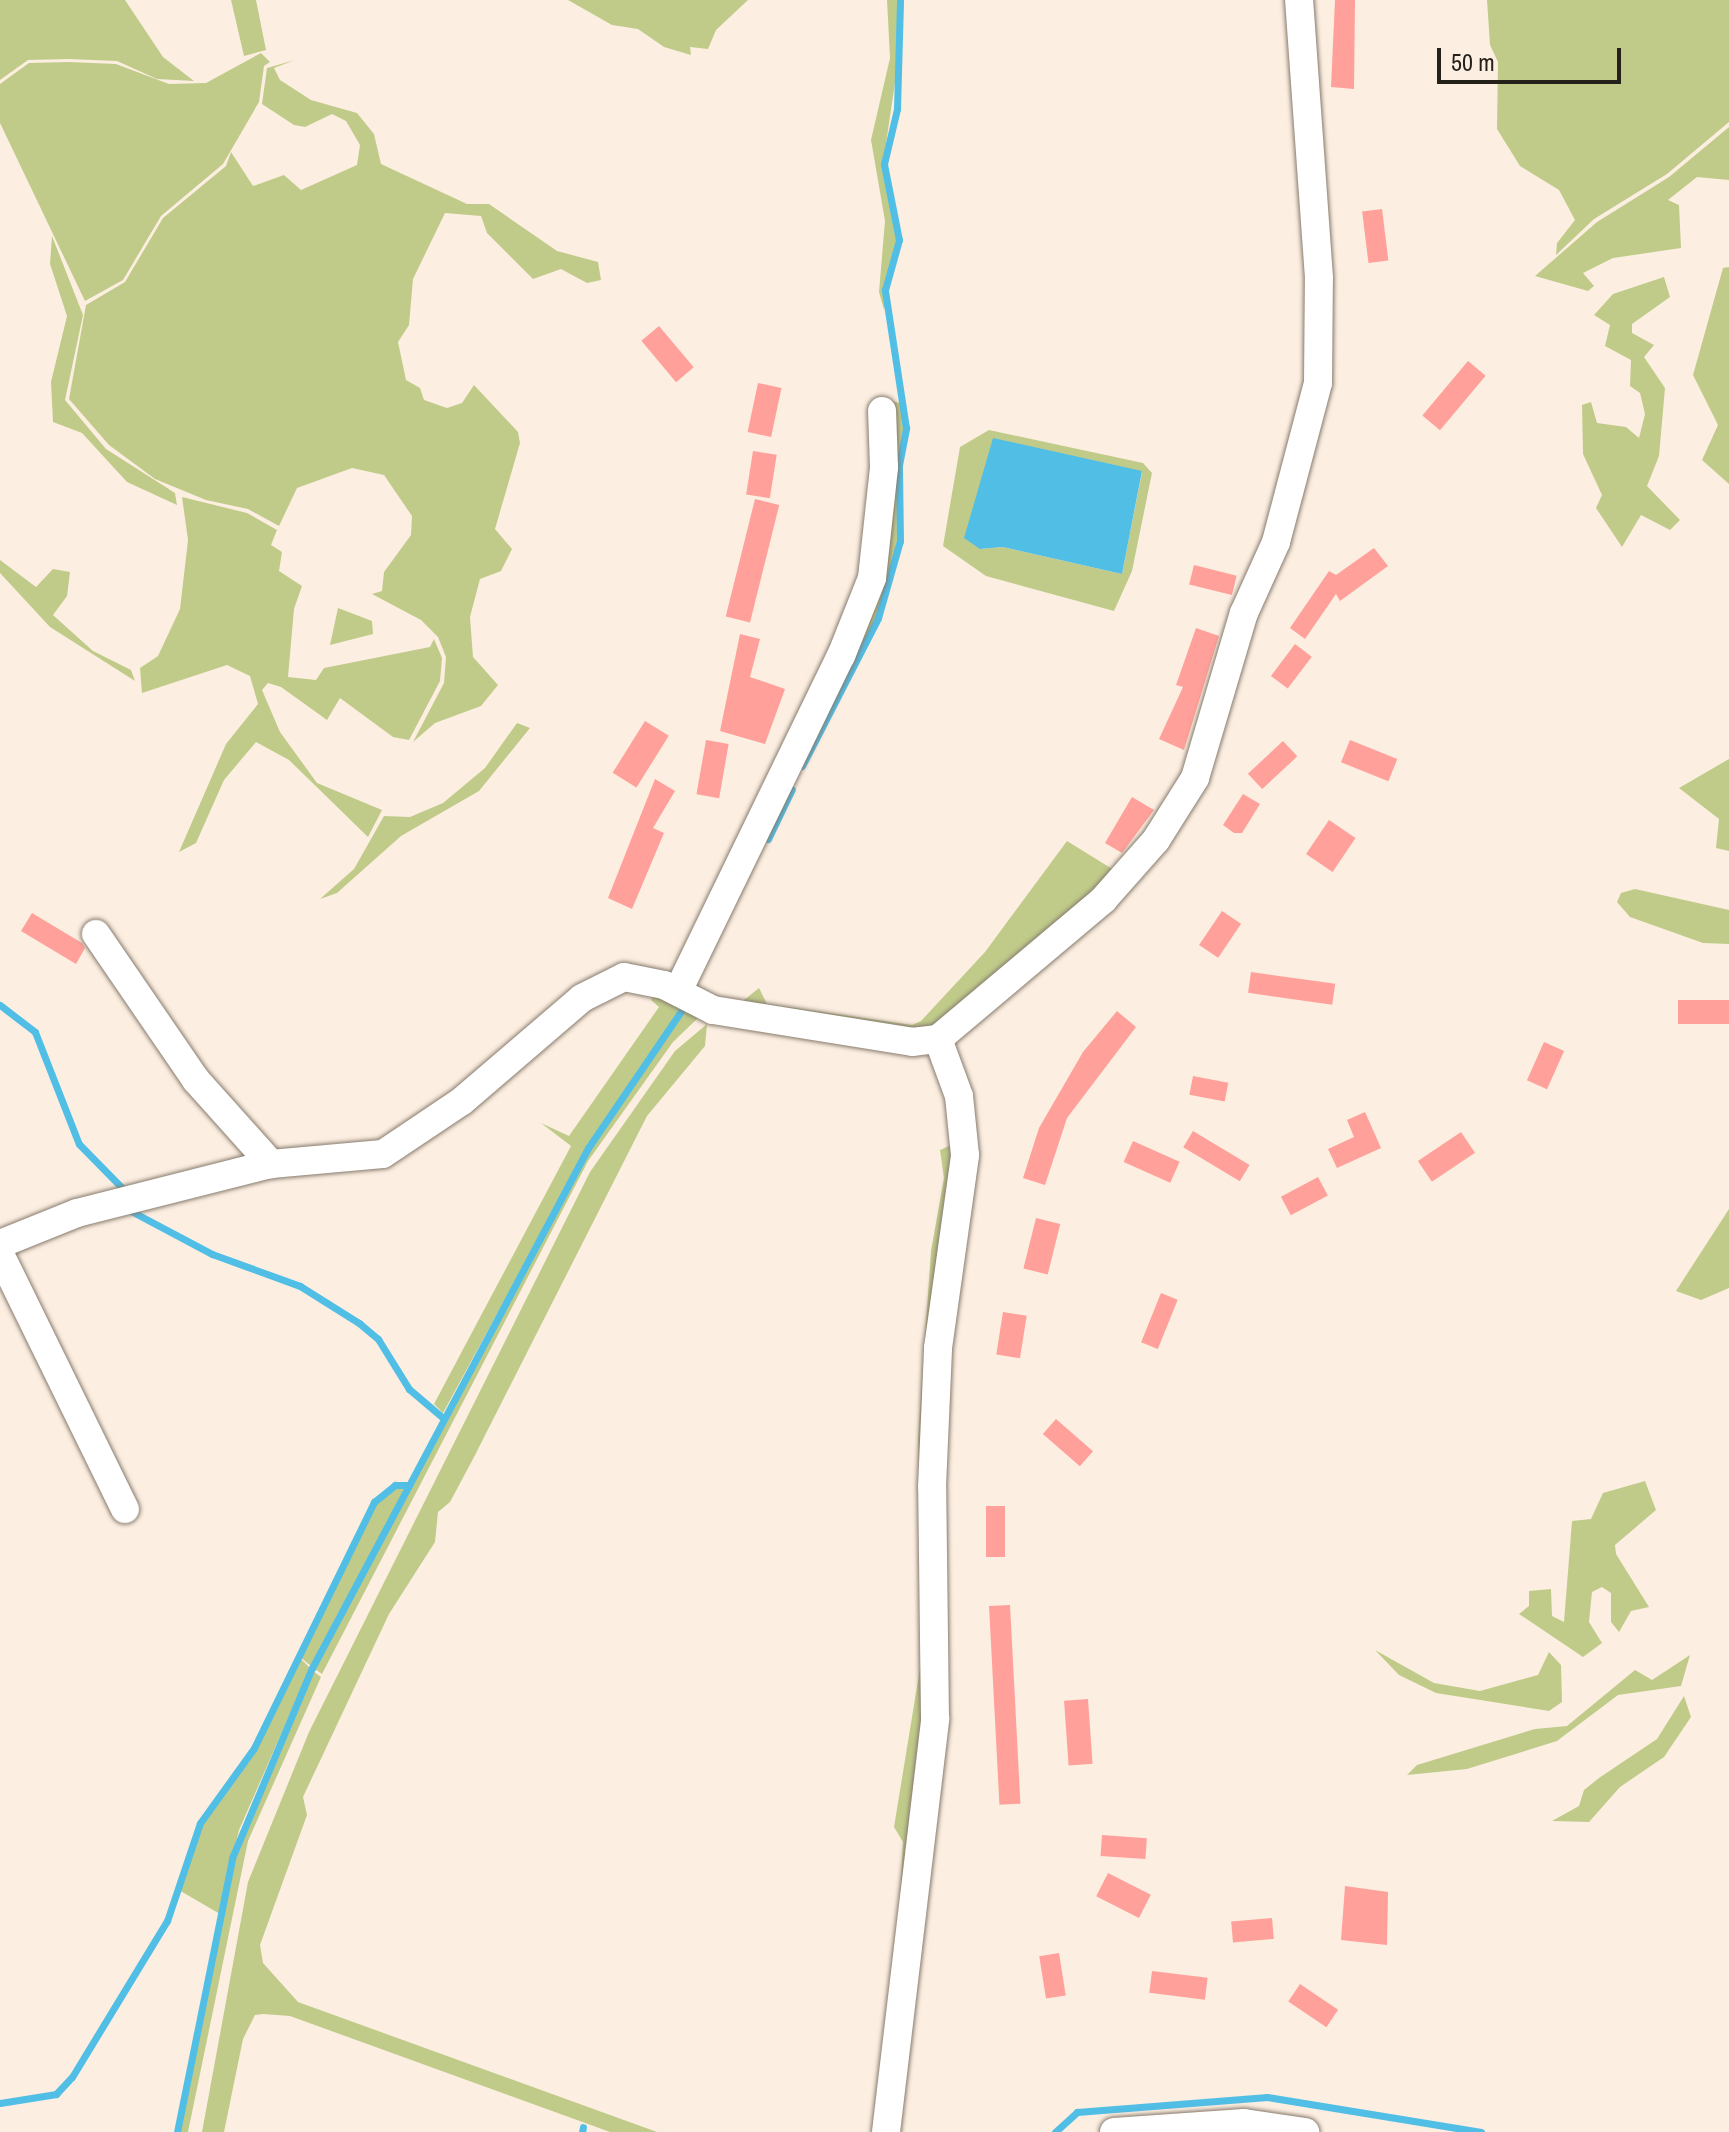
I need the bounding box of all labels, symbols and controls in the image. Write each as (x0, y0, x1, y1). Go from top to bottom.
scale bar (1441, 32, 1625, 82)
text: 50 m (1451, 46, 1495, 78)

